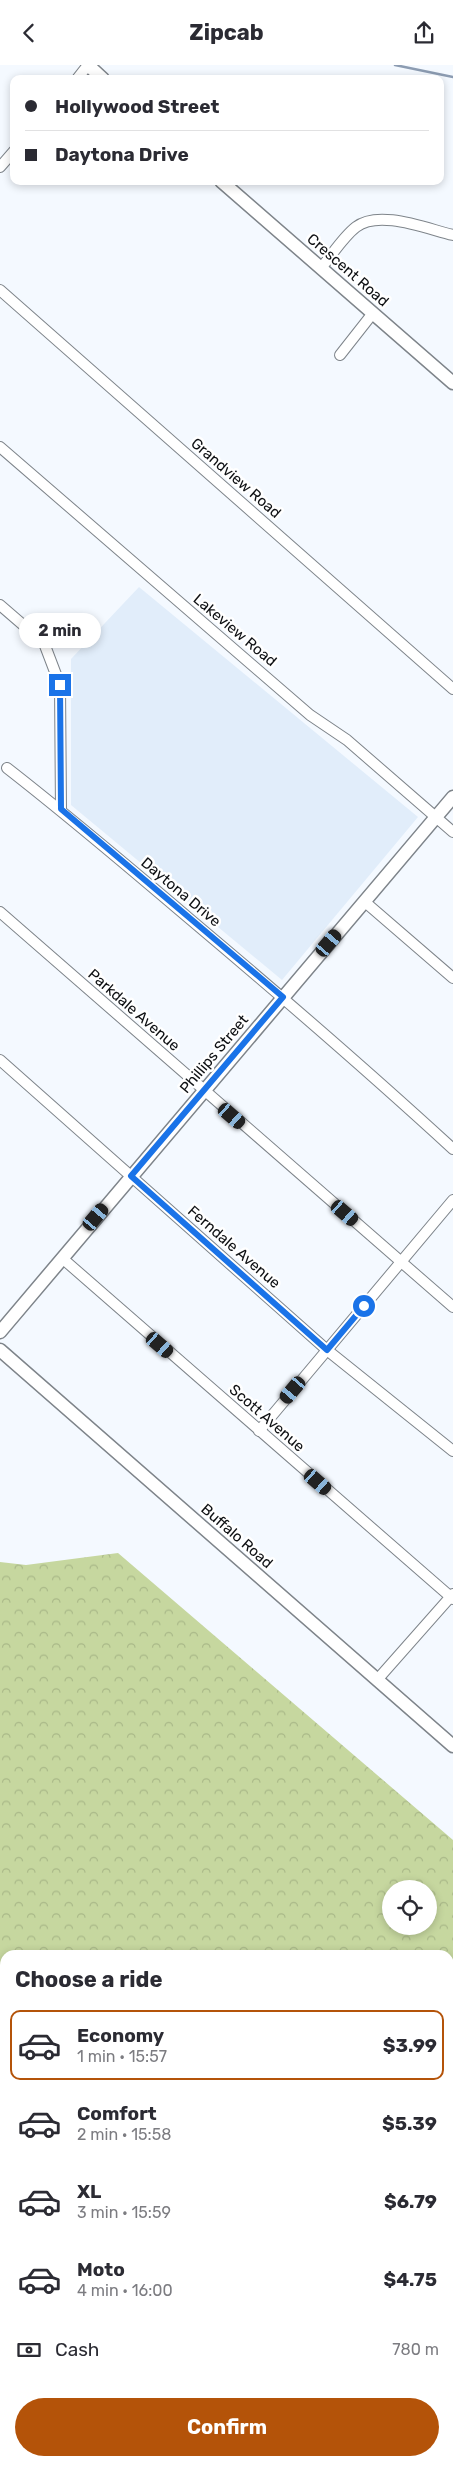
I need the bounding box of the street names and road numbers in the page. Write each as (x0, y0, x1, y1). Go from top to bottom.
street label: Crescent Road (303, 230, 393, 310)
street label: Grandview Road (187, 434, 285, 522)
street label: Lakeview Road (190, 590, 280, 670)
street label: Daytona Drive (138, 853, 224, 931)
street label: Parkdale Avenue (84, 965, 184, 1055)
street label: Phillips Street (176, 1011, 252, 1097)
street label: Ferndale Avenue (184, 1202, 284, 1292)
street label: Scott Avenue (226, 1380, 308, 1456)
street label: Buffalo Road (197, 1500, 277, 1572)

